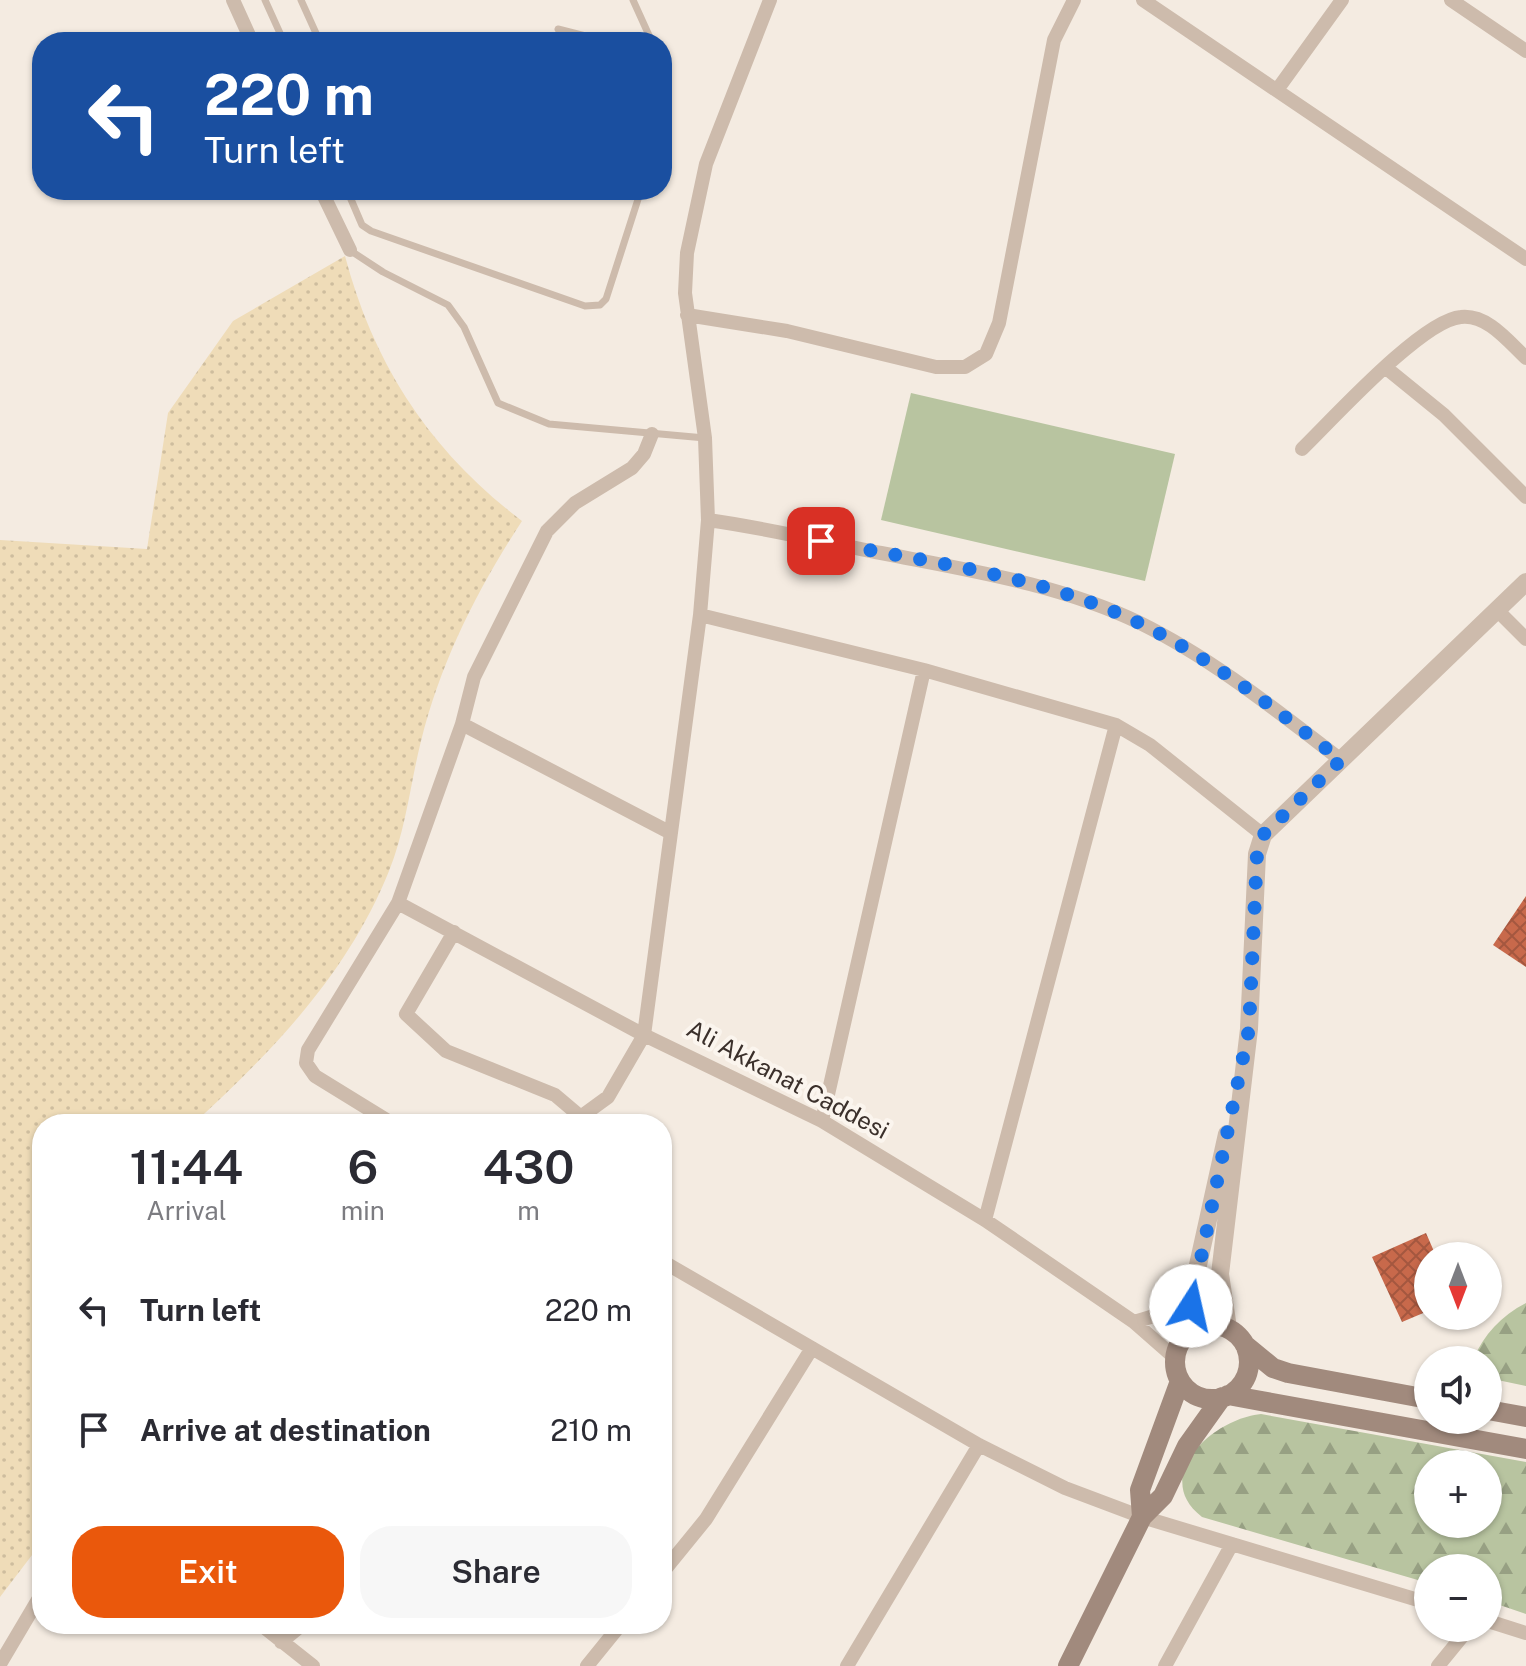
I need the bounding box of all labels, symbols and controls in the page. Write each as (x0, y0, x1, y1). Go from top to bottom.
text: 220 m (204, 62, 374, 128)
icon: left (72, 64, 176, 168)
text: Turn left (204, 129, 345, 171)
pin (787, 507, 855, 575)
icon: arrive (799, 519, 843, 563)
street label: Ali Akkanat Caddesi (682, 1014, 894, 1144)
text: 11:44 (130, 1138, 243, 1195)
text: 6 (347, 1138, 378, 1195)
text: 430 (482, 1138, 574, 1195)
text: Arrival (146, 1195, 227, 1226)
text: min (341, 1195, 385, 1226)
text: m (517, 1195, 540, 1226)
north arrow (1414, 1242, 1502, 1330)
map controls (1414, 1242, 1502, 1642)
position arrow (1149, 1264, 1233, 1348)
icon: left (72, 1288, 116, 1332)
text: Turn left (140, 1292, 261, 1328)
text: 220 m (545, 1292, 632, 1328)
button: sound (1414, 1346, 1502, 1434)
icon: arrive (72, 1408, 116, 1452)
text: Arrive at destination (140, 1412, 431, 1448)
text: 210 m (550, 1412, 632, 1448)
button: + (1414, 1450, 1502, 1538)
button: Exit (72, 1526, 344, 1618)
button: Share (360, 1526, 632, 1618)
button: − (1414, 1554, 1502, 1642)

